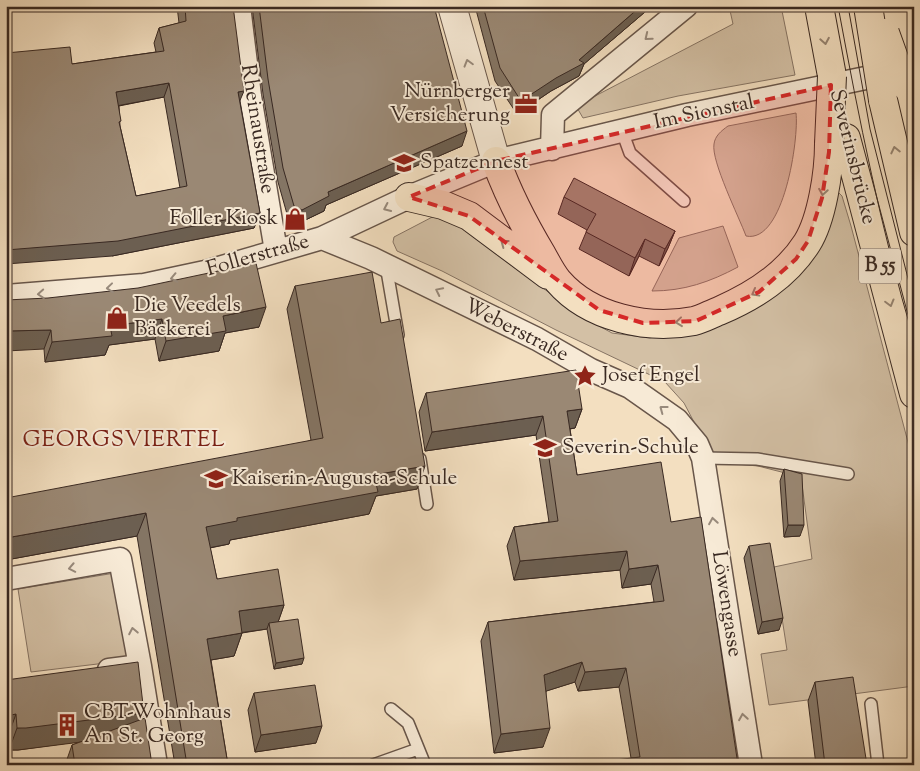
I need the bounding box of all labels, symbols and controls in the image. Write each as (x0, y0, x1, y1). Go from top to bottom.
one-way arrow (645, 32, 654, 41)
one-way arrow (820, 37, 830, 46)
one-way arrow (463, 60, 473, 68)
street label: Rheinaustraße (232, 62, 282, 196)
place label: Nürnberger Versicherung (390, 77, 510, 131)
street label: Severinsbrücke (821, 86, 883, 228)
street label: Im Sionstal (651, 88, 757, 138)
office icon: Nürnberger Versicherung (513, 91, 539, 117)
one-way arrow (890, 146, 901, 155)
place label: Spatzennest (420, 148, 528, 178)
school or university icon: Spatzennest (391, 150, 417, 176)
one-way arrow (818, 188, 828, 197)
one-way arrow (383, 201, 392, 212)
place label: Foller Kiosk (169, 204, 279, 234)
shop icon: Foller Kiosk (282, 206, 308, 232)
street label: Follerstraße (203, 227, 313, 285)
one-way arrow (501, 240, 510, 248)
road number: B 55 (859, 248, 901, 284)
one-way arrow (170, 272, 179, 283)
one-way arrow (106, 282, 114, 293)
one-way arrow (435, 287, 444, 298)
one-way arrow (751, 287, 760, 297)
one-way arrow (37, 288, 45, 299)
place label: Die Veedels Bäckerei (134, 291, 241, 345)
street label: Weberstraße (458, 292, 574, 370)
one-way arrow (884, 299, 895, 308)
shop icon: Die Veedels Bäckerei (104, 305, 130, 331)
one-way arrow (674, 316, 682, 327)
place label: Josef Engel (601, 361, 700, 391)
place icon: Josef Engel (572, 363, 598, 389)
one-way arrow (659, 406, 669, 415)
district label: GEORGSVIERTEL (22, 425, 226, 457)
place label: Severin-Schule (562, 433, 699, 463)
school or university icon: Severin-Schule (532, 435, 558, 461)
place label: Kaiserin-Augusta-Schule (232, 464, 457, 494)
school or university icon: Kaiserin-Augusta-Schule (203, 466, 229, 492)
one-way arrow (708, 517, 719, 525)
street label: Löwengasse (703, 549, 749, 659)
one-way arrow (68, 563, 77, 573)
one-way arrow (129, 626, 139, 635)
place label: CBT-Wohnhaus An St. Georg (84, 698, 231, 752)
building icon: CBT-Wohnhaus An St. Georg (54, 712, 80, 738)
one-way arrow (739, 712, 749, 721)

